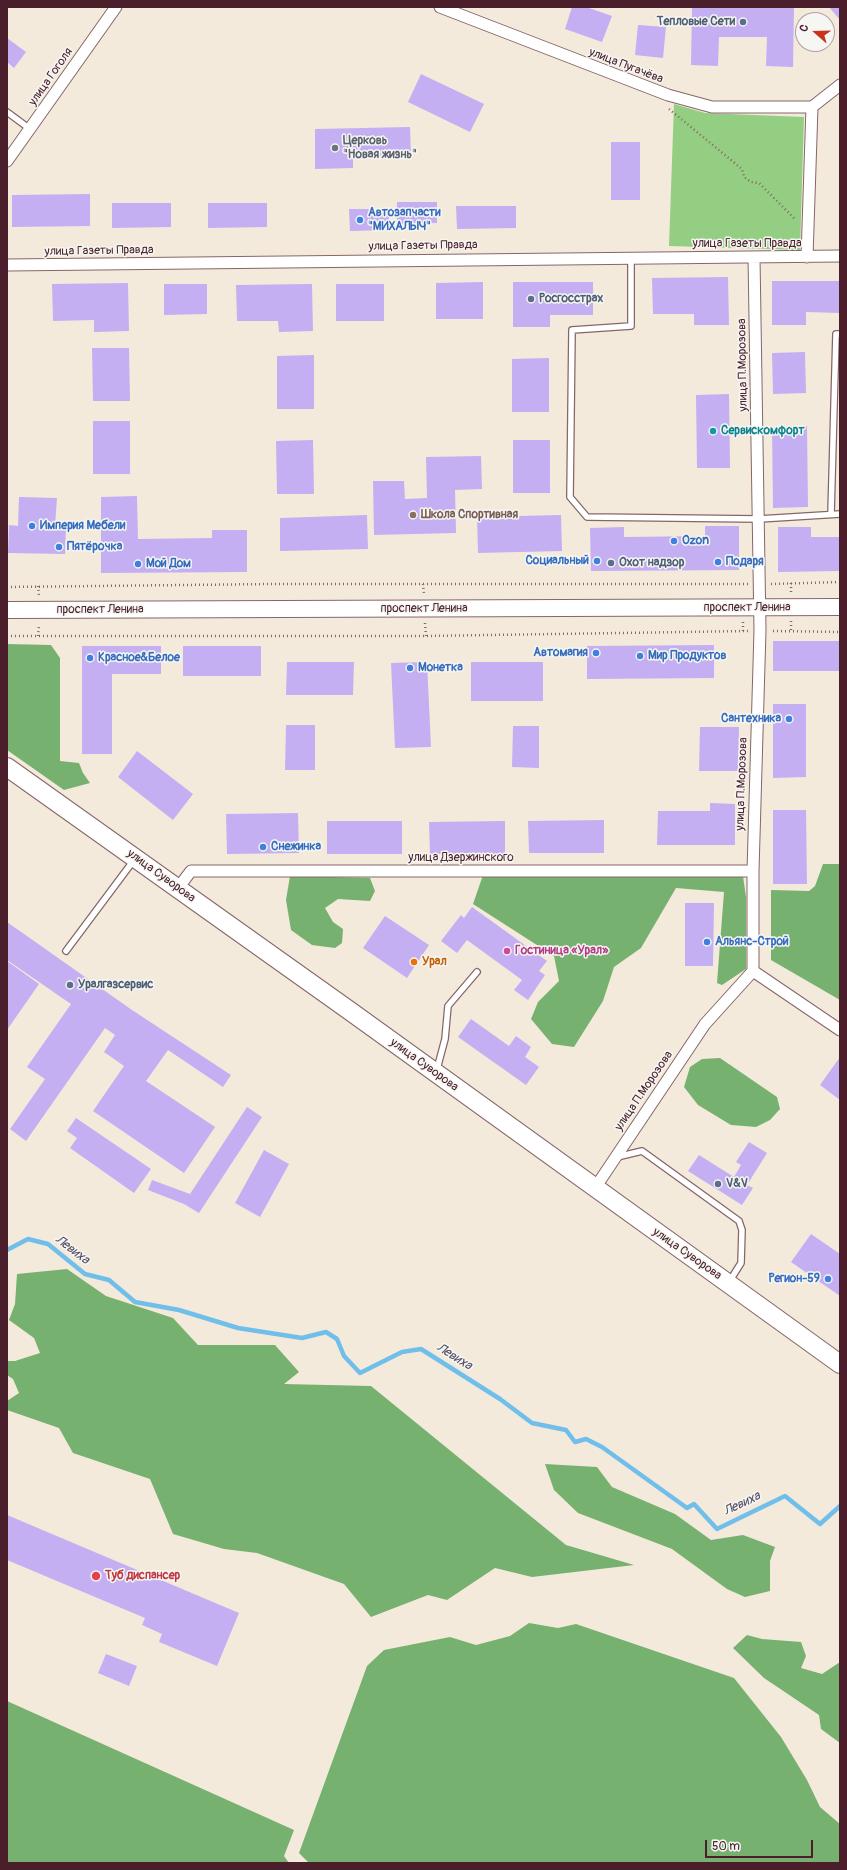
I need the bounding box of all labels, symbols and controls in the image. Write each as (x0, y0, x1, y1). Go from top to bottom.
north arrow (795, 12, 835, 52)
place label: Тепловые Сети (657, 15, 735, 29)
marker: Тепловые Сети (738, 17, 748, 27)
text: С (797, 23, 811, 33)
street label: улица Гоголя (26, 45, 76, 109)
street label: улица Пугачёва (587, 45, 665, 87)
place label: Церковь "Новая жизнь" (343, 134, 417, 162)
marker: Церковь "Новая жизнь" (330, 143, 340, 153)
place label: Автозапчасти "МИХАЛЫЧ" (368, 206, 440, 234)
marker: Автозапчасти "МИХАЛЫЧ" (355, 215, 365, 225)
street label: улица Газеты Правда (693, 237, 801, 251)
street label: улица Газеты Правда (368, 238, 478, 254)
street label: улица Газеты Правда (44, 243, 154, 259)
place label: Росгосстрах (539, 292, 603, 306)
marker: Росгосстрах (526, 294, 536, 304)
street label: улица П.Морозова (735, 318, 751, 412)
place label: Сервискомфорт (721, 424, 804, 438)
marker: Сервискомфорт (708, 426, 718, 436)
place label: Школа Спортивная (421, 508, 518, 522)
marker: Школа Спортивная (408, 510, 418, 520)
place label: Империя Мебели (40, 519, 125, 533)
marker: Империя Мебели (27, 521, 37, 531)
place label: Ozon (682, 534, 709, 548)
marker: Ozon (669, 536, 679, 546)
place label: Пятёрочка (67, 540, 122, 554)
marker: Пятёрочка (54, 542, 64, 552)
place label: Социальный (525, 554, 589, 568)
place label: Подаря (726, 555, 764, 569)
marker: Социальный (592, 556, 602, 566)
place label: Охот надзор (619, 556, 684, 570)
place label: Мой Дом (146, 557, 191, 571)
marker: Подаря (713, 557, 723, 567)
marker: Охот надзор (606, 558, 616, 568)
marker: Мой Дом (133, 559, 143, 569)
street label: проспект Ленина (703, 601, 791, 615)
street label: проспект Ленина (380, 602, 468, 616)
street label: проспект Ленина (56, 603, 144, 617)
place label: Автомагия (533, 646, 588, 660)
marker: Автомагия (591, 648, 601, 658)
place label: Мир Продуктов (648, 649, 726, 663)
place label: Красное&Белое (98, 651, 180, 665)
marker: Мир Продуктов (635, 651, 645, 661)
marker: Красное&Белое (85, 653, 95, 663)
place label: Монетка (418, 661, 463, 675)
marker: Монетка (405, 663, 415, 673)
place label: Сантехника (721, 712, 781, 726)
marker: Сантехника (784, 714, 794, 724)
street label: улица П.Морозова (733, 737, 751, 831)
place label: Снежинка (271, 840, 321, 854)
marker: Снежинка (258, 842, 268, 852)
street label: улица Суворова (124, 846, 198, 906)
street label: улица Дзержинского (408, 851, 514, 865)
place label: Альянс-Строй (715, 935, 789, 949)
marker: Альянс-Строй (702, 937, 712, 947)
place label: Гостиница «Урал» (515, 944, 608, 958)
marker: Гостиница «Урал» (502, 946, 512, 956)
place label: Урал (422, 955, 447, 969)
marker: Урал (409, 957, 419, 967)
place label: Уралгазсервис (78, 978, 153, 992)
marker: Уралгазсервис (65, 980, 75, 990)
street label: улица Суворова (387, 1035, 461, 1095)
street label: улица П.Морозова (612, 1048, 676, 1134)
place label: V&V (726, 1177, 748, 1191)
marker: V&V (713, 1179, 723, 1189)
street label: улица Суворова (650, 1225, 724, 1283)
water label: Левиха (52, 1232, 92, 1268)
place label: Регион-59 (768, 1272, 820, 1286)
marker: Регион-59 (823, 1274, 833, 1284)
water label: Левиха (433, 1340, 475, 1374)
water label: Левиха (721, 1488, 763, 1520)
place label: Туб диспансер (105, 1569, 180, 1583)
marker: Туб диспансер (90, 1570, 102, 1582)
scale bar (707, 1832, 815, 1858)
text: 50 m (712, 1839, 740, 1854)

